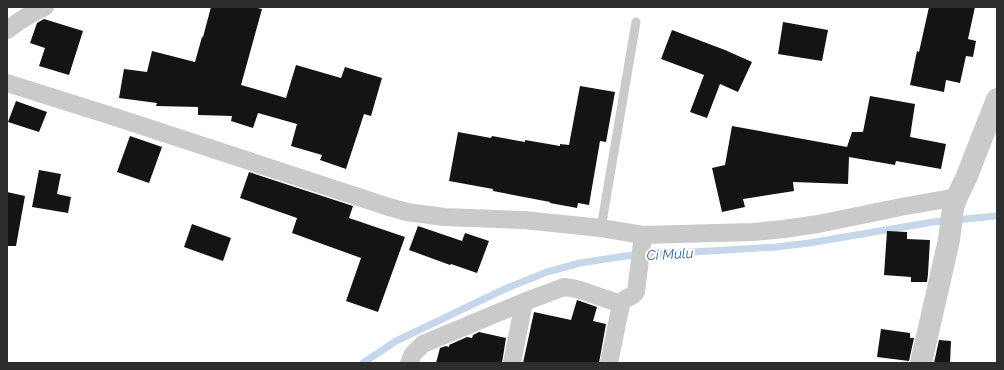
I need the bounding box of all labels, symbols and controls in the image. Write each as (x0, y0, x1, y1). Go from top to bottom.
water label: Ci Mulu (646, 245, 694, 263)

